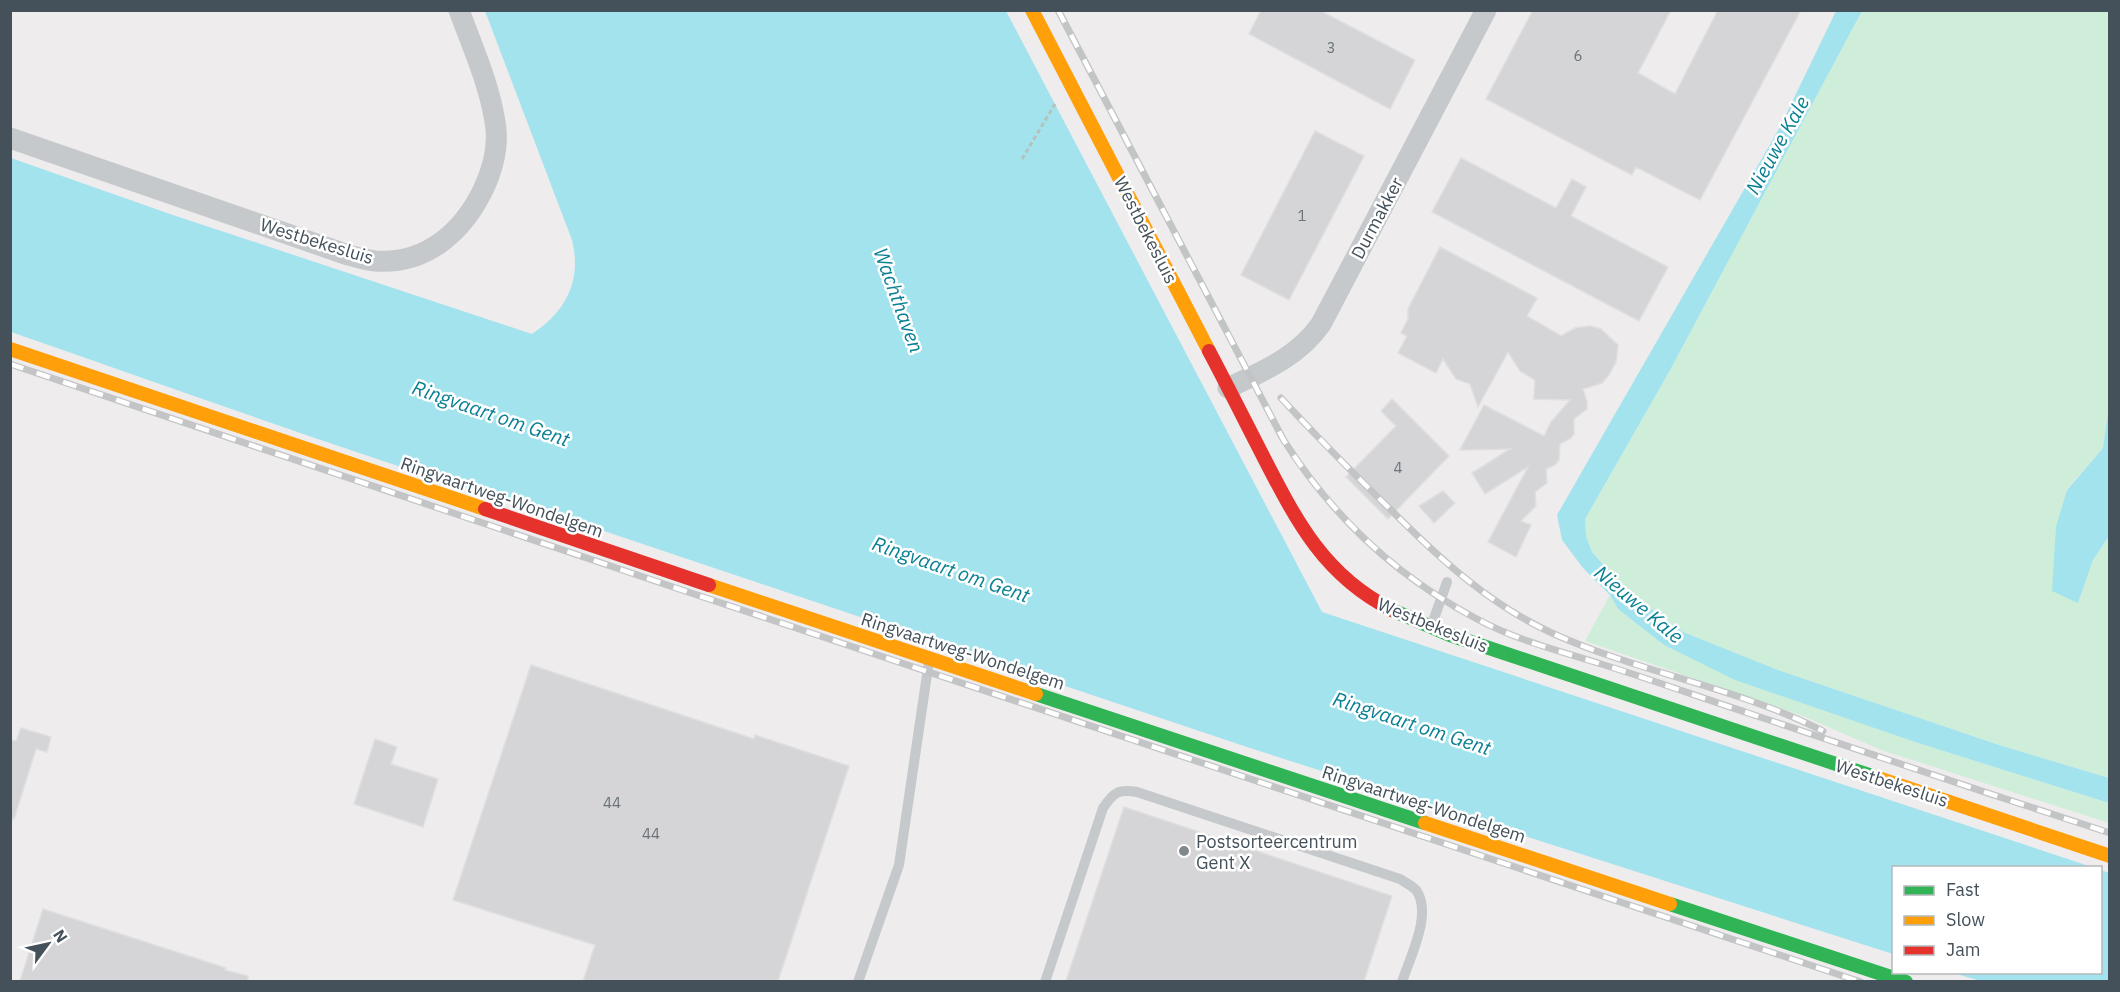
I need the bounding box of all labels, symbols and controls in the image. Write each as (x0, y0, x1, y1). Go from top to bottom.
house number: 3 (1326, 38, 1336, 57)
house number: 6 (1573, 46, 1583, 65)
water label: Nieuwe Kale (1739, 91, 1815, 199)
street label: Westbekesluis (1109, 173, 1183, 287)
street label: Durmakker (1346, 173, 1408, 263)
house number: 1 (1297, 206, 1307, 225)
street label: Westbekesluis (258, 213, 376, 269)
water label: Wachthaven (868, 244, 930, 356)
water label: Ringvaart om Gent (409, 373, 574, 453)
street label: Ringvaartweg-Wondelgem (398, 451, 606, 543)
house number: 4 (1393, 458, 1403, 477)
water label: Ringvaart om Gent (869, 529, 1034, 609)
water label: Nieuwe Kale (1589, 559, 1689, 649)
street label: Westbekesluis (1374, 592, 1492, 658)
street label: Ringvaartweg-Wondelgem (858, 607, 1068, 695)
water label: Ringvaart om Gent (1330, 685, 1495, 761)
street label: Westbekesluis (1833, 754, 1951, 812)
street label: Ringvaartweg-Wondelgem (1319, 760, 1529, 848)
house number: 44 (603, 793, 621, 812)
house number: 44 (642, 824, 660, 843)
place label: Postsorteercentrum Gent X (1196, 830, 1358, 874)
marker: Postsorteercentrum Gent X (1177, 844, 1191, 858)
legend (1892, 866, 2102, 974)
text: Fast (1946, 878, 1980, 901)
text: Slow (1946, 908, 1985, 931)
north arrow (18, 914, 78, 974)
text: N (49, 926, 72, 946)
text: Jam (1946, 938, 1981, 961)

